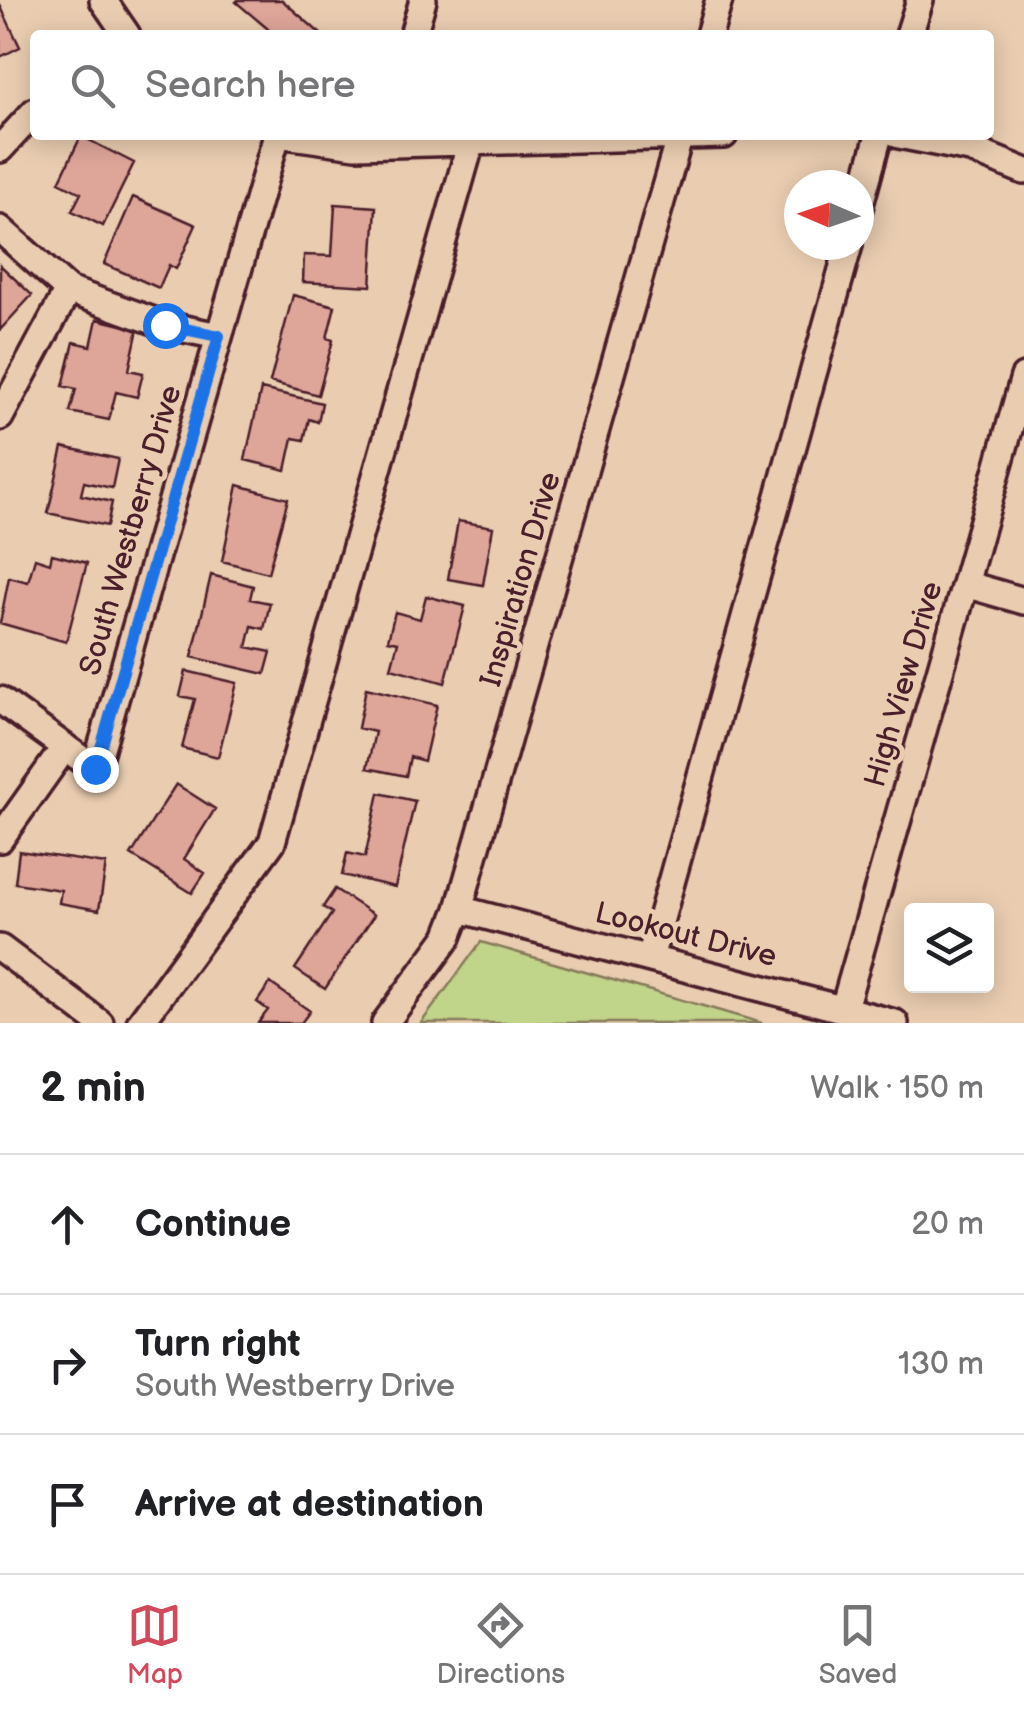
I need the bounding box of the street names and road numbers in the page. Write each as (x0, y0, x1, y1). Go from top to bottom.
street label: South Westberry Drive (72, 381, 190, 679)
street label: Inspiration Drive (473, 468, 569, 691)
street label: High View Drive (857, 577, 951, 791)
street label: Lookout Drive (591, 895, 780, 975)

